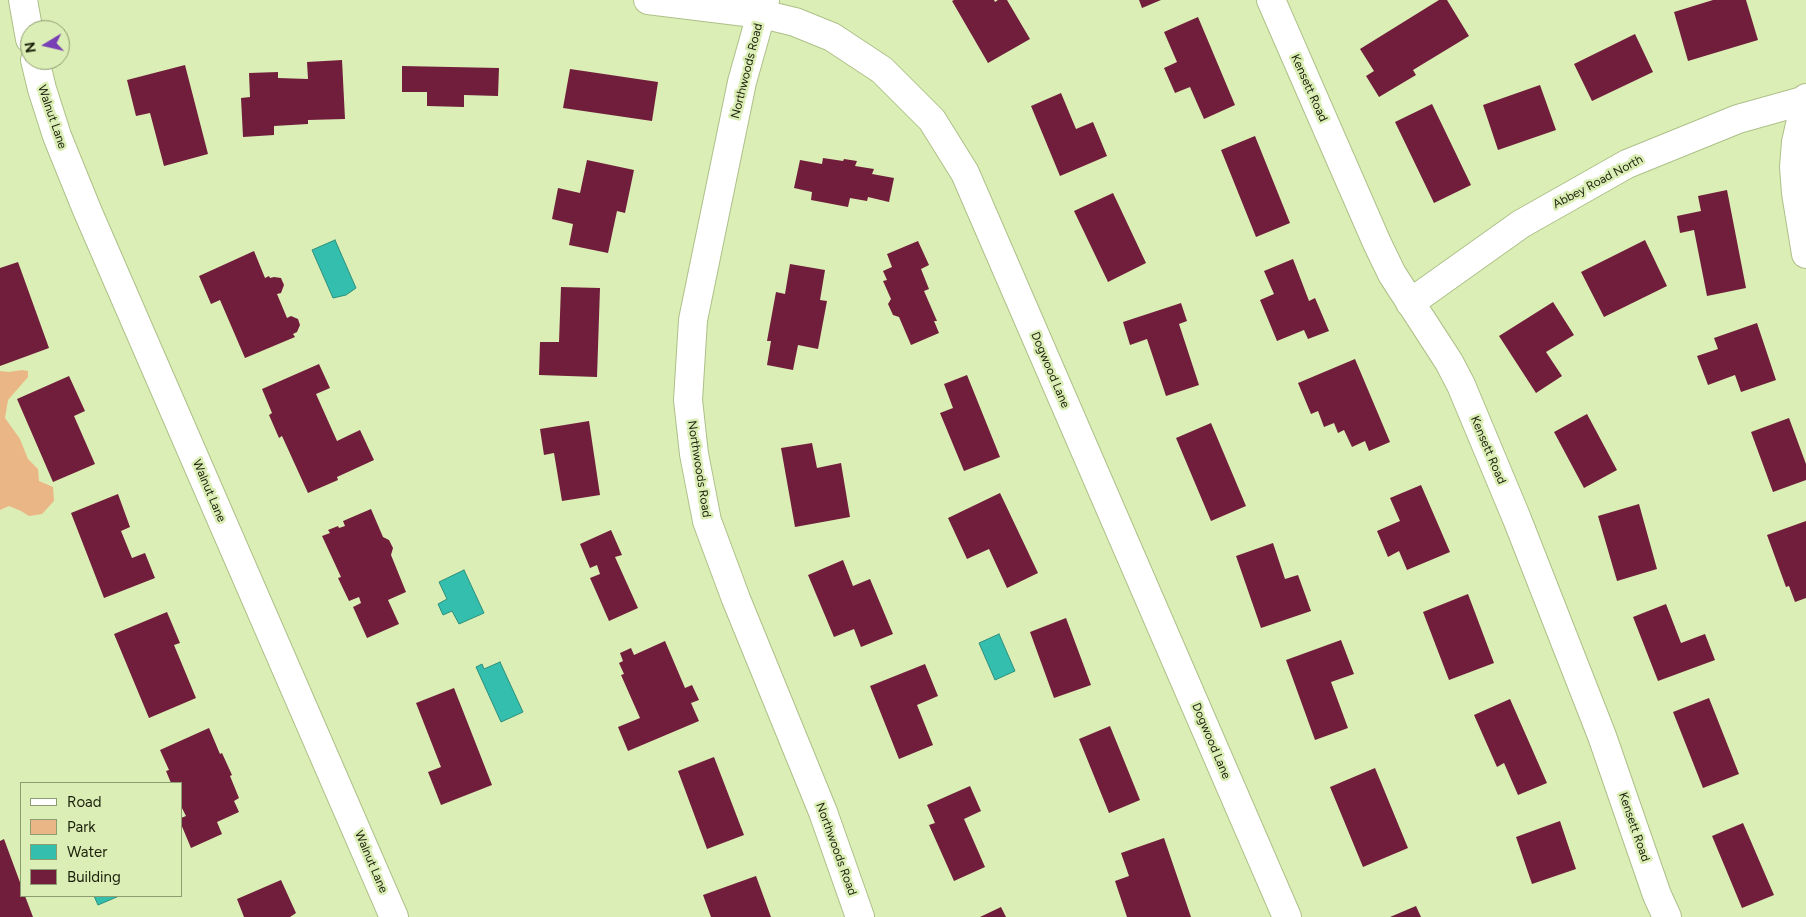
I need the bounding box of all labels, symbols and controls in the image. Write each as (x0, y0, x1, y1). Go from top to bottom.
north arrow (20, 20, 70, 70)
street label: Northwoods Road (728, 22, 766, 120)
text: N (21, 41, 40, 54)
street label: Kensett Road (1288, 52, 1330, 124)
street label: Walnut Lane (34, 83, 70, 151)
street label: Abbey Road North (1550, 152, 1646, 212)
street label: Dogwood Lane (1028, 330, 1072, 410)
street label: Kensett Road (1467, 414, 1509, 486)
street label: Northwoods Road (684, 420, 714, 518)
street label: Walnut Lane (189, 458, 229, 524)
street label: Dogwood Lane (1189, 701, 1233, 781)
legend (20, 782, 182, 897)
street label: Kensett Road (1615, 790, 1653, 864)
text: Road (67, 793, 102, 811)
street label: Northwoods Road (813, 801, 859, 897)
text: Park (67, 818, 96, 836)
street label: Walnut Lane (351, 829, 391, 895)
text: Water (67, 843, 107, 861)
text: Building (67, 868, 121, 886)

